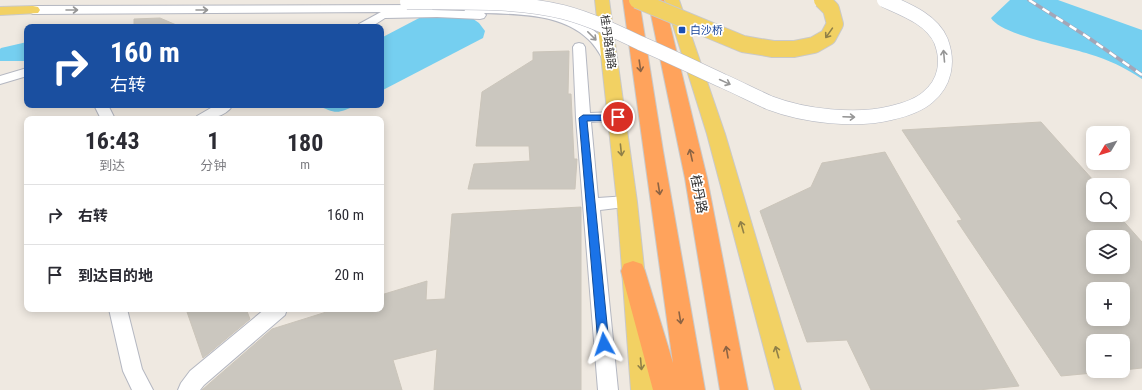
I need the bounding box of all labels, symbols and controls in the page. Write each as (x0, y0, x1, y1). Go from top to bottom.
one-way arrow (65, 6, 78, 14)
one-way arrow (195, 6, 208, 14)
street label: 桂丹路辅路 (598, 14, 618, 70)
place label: 白沙桥 (690, 24, 723, 37)
marker: 白沙桥 (677, 25, 687, 35)
one-way arrow (825, 27, 833, 38)
one-way arrow (587, 31, 596, 41)
text: 160 m (110, 36, 180, 69)
icon: right (44, 40, 96, 92)
one-way arrow (940, 50, 948, 63)
one-way arrow (636, 59, 644, 72)
text: 右转 (110, 74, 146, 95)
one-way arrow (718, 79, 730, 86)
pin (601, 100, 635, 134)
icon: arrive (607, 106, 629, 128)
one-way arrow (842, 113, 855, 121)
north arrow (1086, 126, 1130, 170)
map controls (1086, 126, 1130, 378)
text: 16:43 (85, 127, 140, 155)
text: 1 (207, 127, 219, 155)
text: 180 (287, 129, 323, 157)
one-way arrow (618, 144, 625, 157)
one-way arrow (686, 149, 694, 162)
text: m (300, 157, 310, 172)
text: 到达 (99, 158, 125, 173)
text: 分钟 (200, 158, 226, 173)
street label: 桂丹路 (688, 173, 710, 215)
button: search (1086, 178, 1130, 222)
one-way arrow (655, 182, 663, 195)
icon: right (44, 204, 66, 226)
text: 160 m (327, 206, 364, 224)
text: 右转 (78, 207, 108, 225)
one-way arrow (738, 221, 745, 234)
button: layers (1086, 230, 1130, 274)
icon: arrive (44, 264, 66, 286)
text: 20 m (334, 266, 364, 284)
text: 到达目的地 (78, 267, 153, 285)
button: + (1086, 282, 1130, 326)
one-way arrow (676, 311, 684, 324)
position arrow (583, 323, 625, 365)
button: − (1086, 334, 1130, 378)
one-way arrow (723, 345, 731, 358)
one-way arrow (773, 346, 780, 359)
one-way arrow (638, 357, 645, 370)

